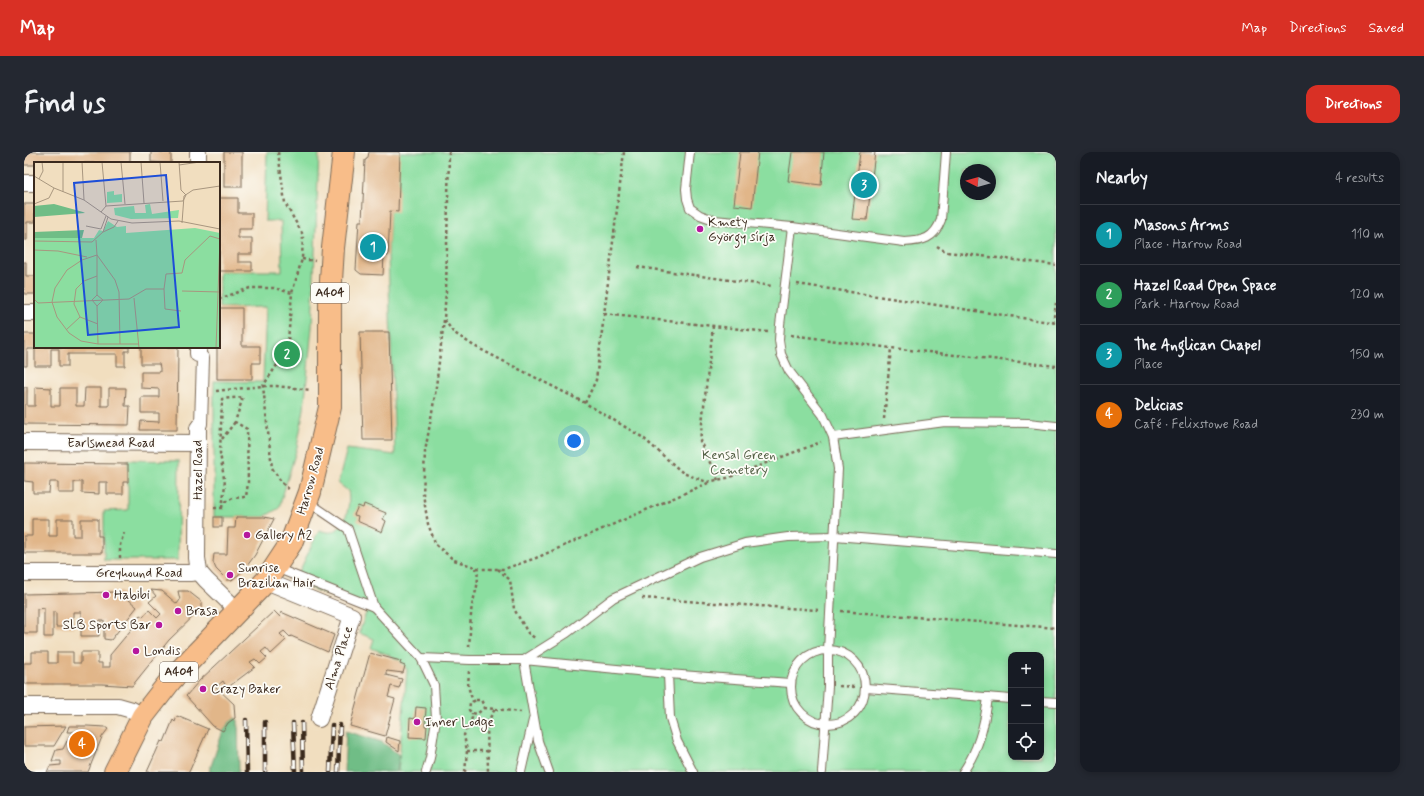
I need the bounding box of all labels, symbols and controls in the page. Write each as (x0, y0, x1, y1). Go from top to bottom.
text: Map (20, 16, 55, 41)
text: Map (1241, 19, 1267, 37)
text: Directions (1289, 19, 1347, 37)
text: Saved (1369, 19, 1404, 37)
button: Directions (1306, 85, 1400, 123)
text: Find us (24, 86, 105, 123)
inset map (34, 162, 220, 348)
north arrow (960, 164, 996, 200)
text: Nearby (1096, 167, 1148, 189)
pin: 3 (851, 170, 877, 200)
text: 4 results (1335, 170, 1384, 187)
place label: Kmety György sírja (708, 214, 776, 248)
text: Masons Arms (1134, 216, 1229, 236)
marker: Kmety György sírja (695, 224, 705, 234)
text: 1 (1106, 226, 1112, 243)
text: 110 m (1351, 226, 1384, 243)
pin: 1 (360, 232, 386, 262)
text: Place · Harrow Road (1134, 236, 1242, 253)
text: Hazel Road Open Space (1134, 276, 1277, 296)
road number: A404 (311, 283, 349, 303)
text: 2 (1106, 286, 1112, 303)
text: 120 m (1350, 286, 1384, 303)
text: Park · Harrow Road (1134, 296, 1239, 313)
text: The Anglican Chapel (1134, 336, 1261, 356)
pin: 2 (274, 339, 300, 369)
text: 3 (1106, 346, 1112, 363)
text: 150 m (1350, 346, 1384, 363)
text: Place (1134, 356, 1163, 373)
text: Delicias (1134, 396, 1183, 416)
text: 4 (1105, 406, 1113, 423)
text: 230 m (1350, 406, 1384, 423)
text: Café · Felixstowe Road (1134, 416, 1258, 433)
your location (564, 431, 584, 451)
street label: Earlsmead Road (67, 435, 155, 452)
street label: Hazel Road (190, 440, 207, 500)
street label: Harrow Road (293, 445, 329, 517)
park label: Kensal Green Cemetery (702, 447, 776, 479)
place label: Gallery A2 (255, 527, 313, 544)
marker: Gallery A2 (242, 530, 252, 540)
place label: Sunrise Brazilian Hair (238, 560, 316, 592)
street label: Greyhound Road (96, 565, 182, 582)
marker: Sunrise Brazilian Hair (225, 570, 235, 580)
place label: Habibi (114, 587, 150, 604)
marker: Habibi (101, 590, 111, 600)
place label: Brasa (186, 603, 218, 620)
marker: Brasa (173, 606, 183, 616)
place label: SLB Sports Bar (63, 617, 152, 634)
marker: SLB Sports Bar (154, 620, 164, 630)
street label: Alma Place (321, 624, 357, 692)
place label: Londis (144, 643, 181, 660)
marker: Londis (131, 646, 141, 656)
map controls (1008, 652, 1044, 760)
button: + (1008, 652, 1044, 688)
road number: A404 (160, 662, 198, 682)
place label: Crazy Baker (211, 681, 281, 698)
marker: Crazy Baker (198, 684, 208, 694)
button: − (1008, 688, 1044, 724)
place label: Inner Lodge (425, 714, 494, 732)
marker: Inner Lodge (412, 717, 422, 727)
button: locate (1008, 724, 1044, 760)
pin: 4 (69, 729, 95, 759)

